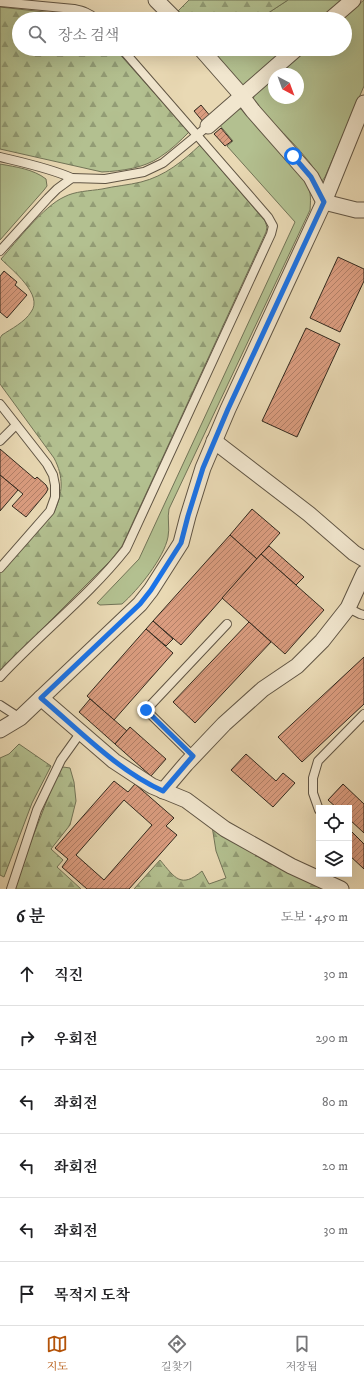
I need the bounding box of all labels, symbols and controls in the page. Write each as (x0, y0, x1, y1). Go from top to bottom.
search box (12, 12, 352, 56)
icon: search (26, 23, 48, 45)
text: 장소 검색 (58, 26, 119, 45)
north arrow (268, 68, 304, 104)
route start (284, 147, 302, 165)
route end (137, 701, 155, 719)
map controls (316, 805, 352, 877)
button: locate (316, 805, 352, 841)
button: layers (316, 841, 352, 877)
text: 6 분 (16, 906, 45, 928)
text: 도보 · 450 m (281, 909, 348, 925)
icon: ahead (16, 963, 38, 985)
text: 직진 (54, 966, 83, 985)
text: 30 m (324, 966, 348, 982)
icon: right (16, 1027, 38, 1049)
text: 우회전 (54, 1030, 97, 1049)
text: 290 m (316, 1030, 348, 1046)
icon: left (16, 1091, 38, 1113)
text: 좌회전 (54, 1094, 97, 1113)
text: 80 m (322, 1094, 348, 1110)
icon: left (16, 1155, 38, 1177)
text: 좌회전 (54, 1158, 97, 1177)
text: 20 m (322, 1158, 348, 1174)
icon: left (16, 1219, 38, 1241)
text: 좌회전 (54, 1222, 97, 1241)
text: 30 m (324, 1222, 348, 1238)
icon: arrive (16, 1283, 38, 1305)
text: 목적지 도착 (54, 1286, 130, 1305)
tab: 지도 (46, 1333, 68, 1374)
tab: 길찾기 (161, 1333, 193, 1374)
tab: 저장됨 (286, 1333, 318, 1374)

